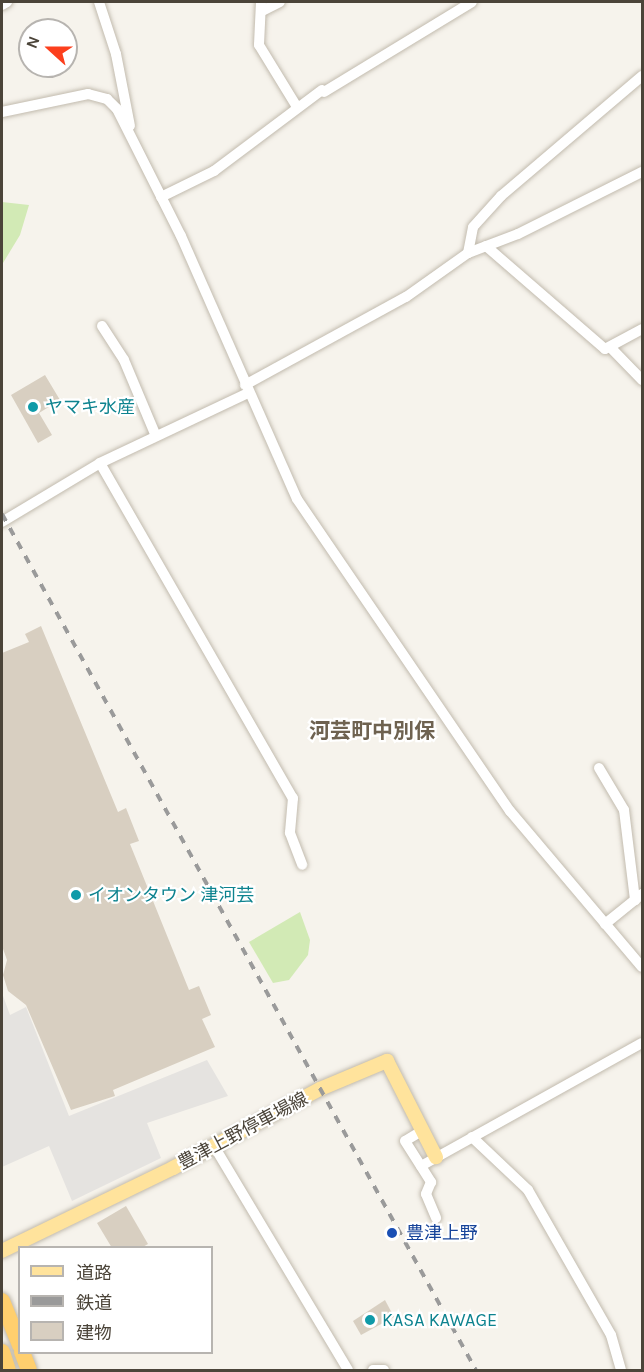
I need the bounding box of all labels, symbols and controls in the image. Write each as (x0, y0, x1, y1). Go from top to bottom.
north arrow (18, 18, 78, 78)
text: N (22, 33, 44, 51)
place label: ヤマキ水産 (45, 396, 135, 418)
marker: ヤマキ水産 (26, 400, 40, 414)
district label: 河芸町中別保 (309, 718, 435, 744)
place label: イオンタウン 津河芸 (88, 884, 254, 906)
marker: イオンタウン 津河芸 (69, 888, 83, 902)
street label: 豊津上野停車場線 (174, 1088, 312, 1174)
place label: 豊津上野 (406, 1222, 478, 1244)
marker: 豊津上野 (383, 1224, 401, 1242)
legend (18, 1246, 213, 1354)
text: 道路 (76, 1262, 112, 1284)
text: 鉄道 (76, 1292, 112, 1314)
place label: KASA KAWAGE (382, 1309, 497, 1331)
marker: KASA KAWAGE (363, 1313, 377, 1327)
text: 建物 (76, 1322, 112, 1344)

